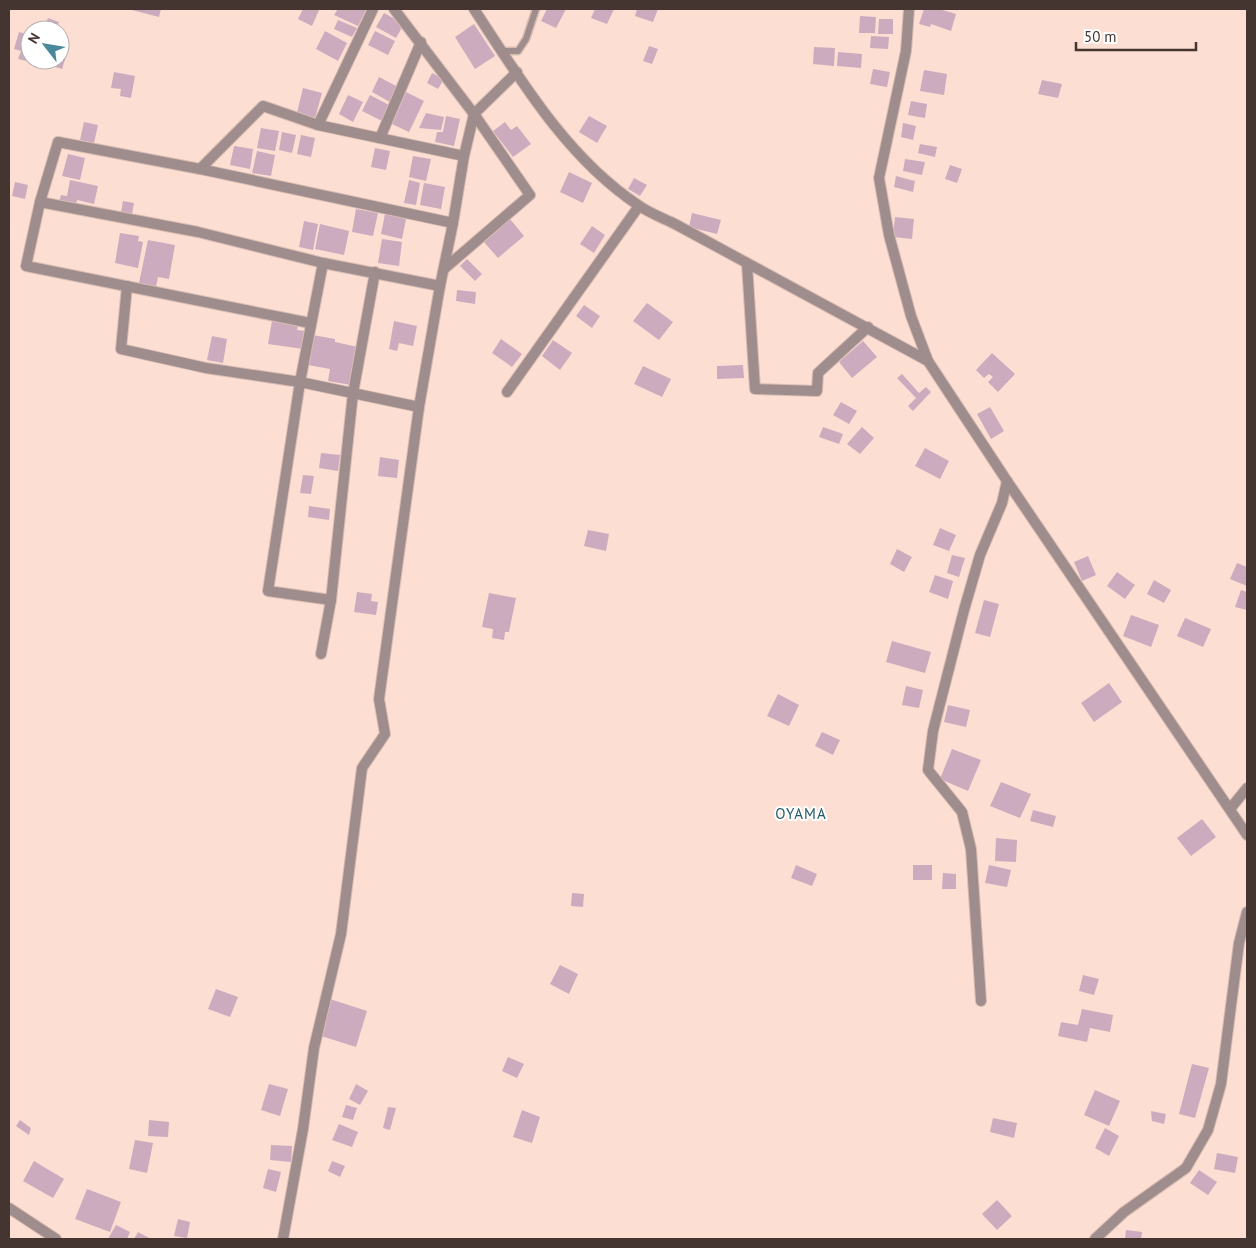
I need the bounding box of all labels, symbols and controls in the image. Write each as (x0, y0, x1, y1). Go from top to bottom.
north arrow (20, 20, 70, 70)
scale bar (1076, 20, 1196, 52)
text: 50 m (1084, 27, 1117, 46)
text: N (24, 30, 44, 47)
district label: OYAMA (775, 804, 827, 823)

